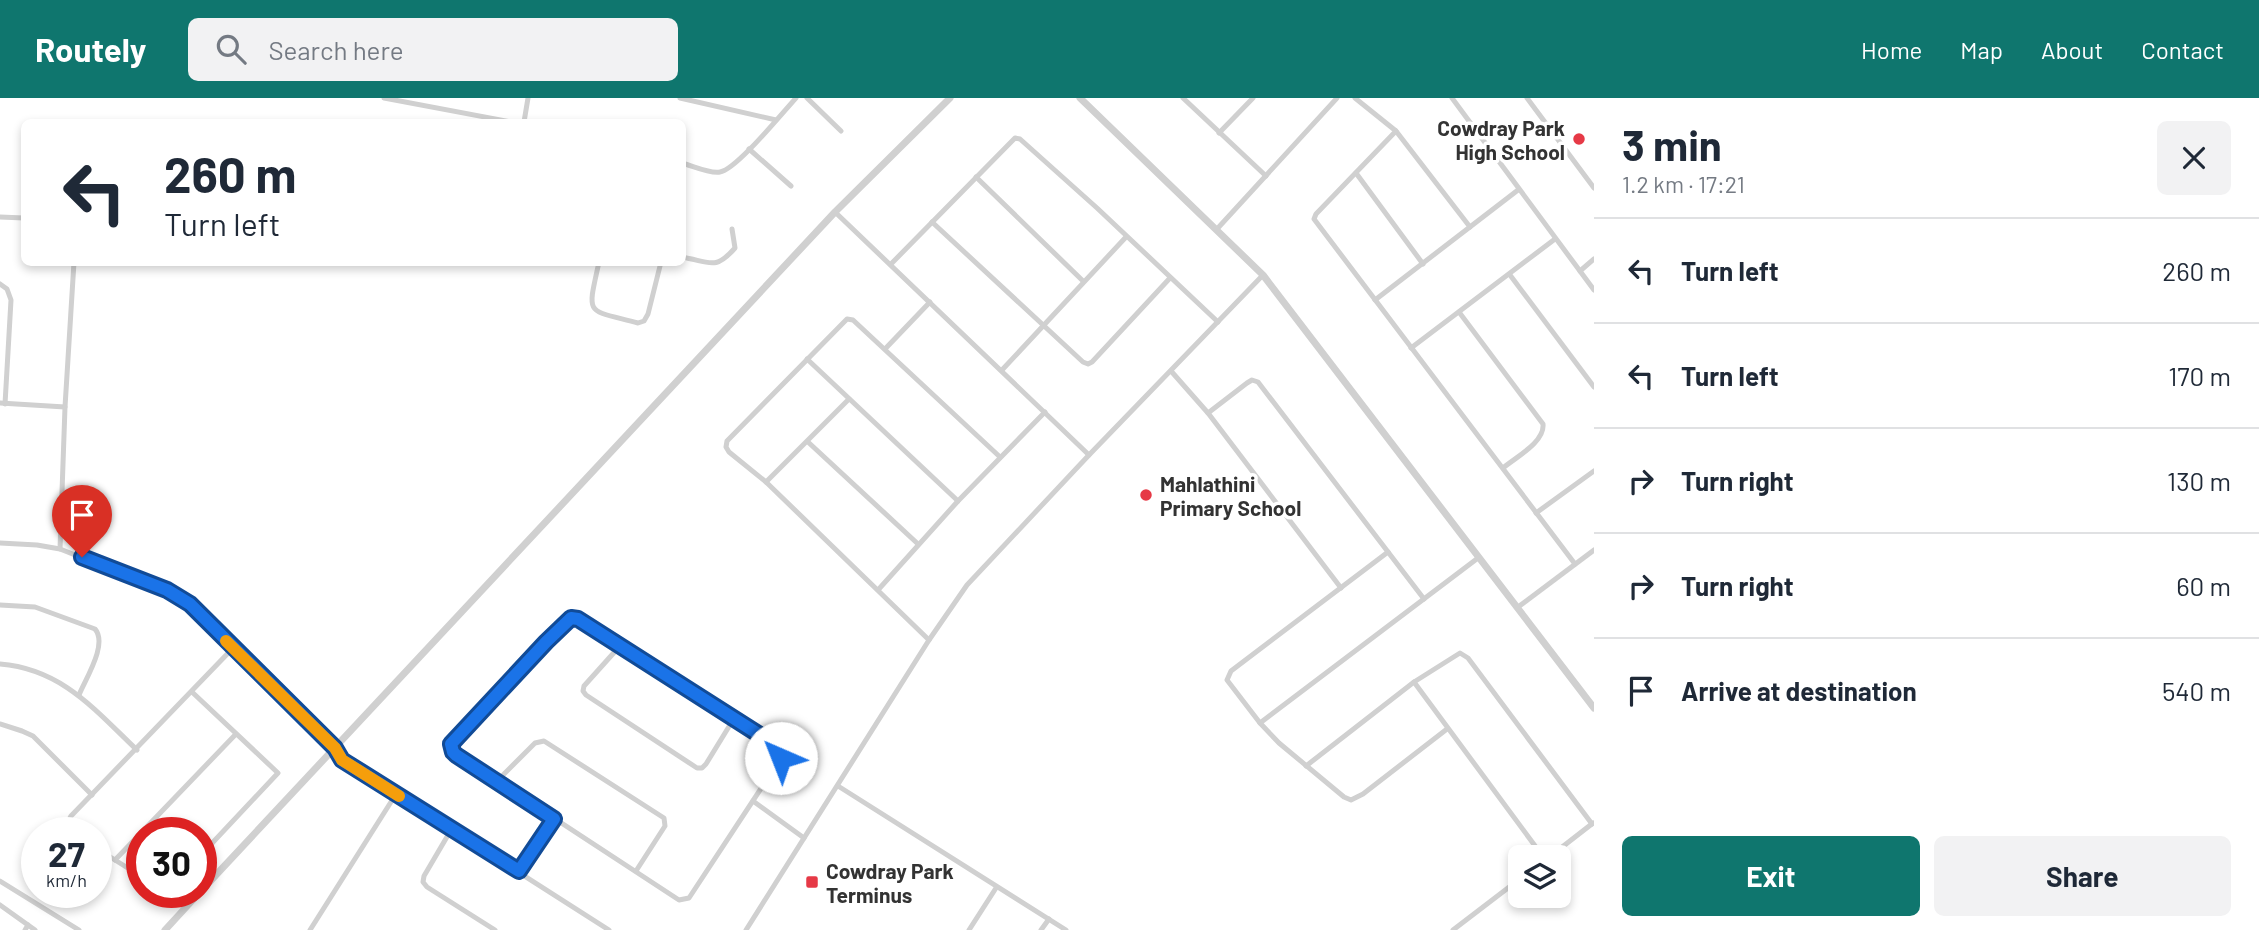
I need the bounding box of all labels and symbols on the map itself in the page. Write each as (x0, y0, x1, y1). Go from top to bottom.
place label: Cowdray Park High School (1437, 115, 1565, 164)
marker: Cowdray Park High School (1571, 131, 1587, 147)
place label: Mahlathini Primary School (1160, 471, 1301, 520)
pin (52, 485, 112, 557)
marker: Mahlathini Primary School (1138, 487, 1154, 503)
position arrow (744, 721, 818, 795)
speed limit sign: 30 (126, 817, 217, 908)
place label: Cowdray Park Terminus (826, 858, 954, 907)
marker: Cowdray Park Terminus (804, 874, 820, 890)

